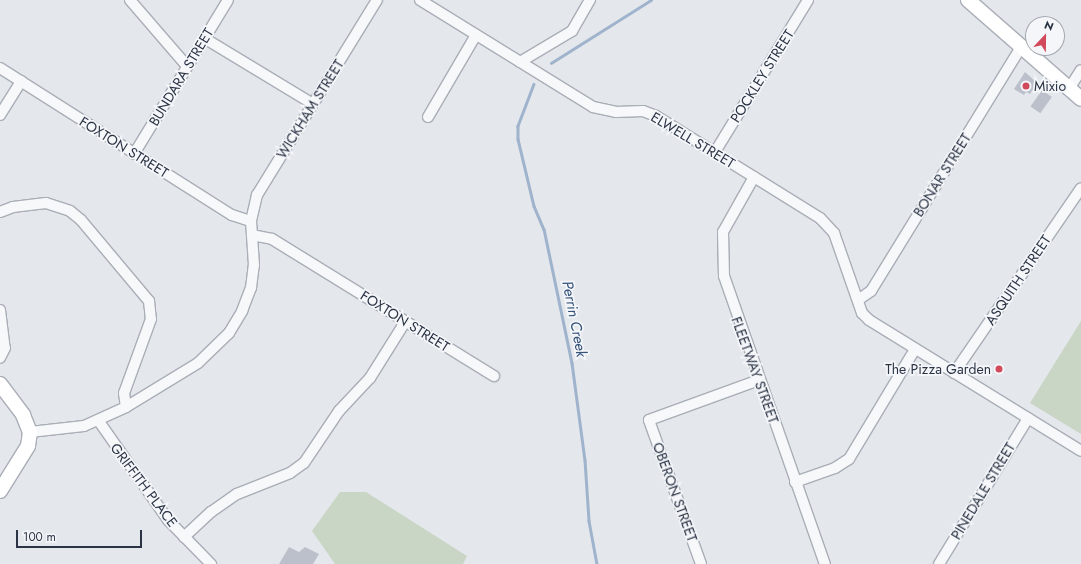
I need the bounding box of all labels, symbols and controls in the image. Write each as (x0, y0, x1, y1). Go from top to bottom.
north arrow (1025, 16, 1065, 56)
text: N (1042, 17, 1056, 35)
street label: BUNDARA STREET (145, 25, 217, 129)
street label: POCKLEY STREET (727, 27, 797, 125)
street label: WICKHAM STREET (273, 56, 347, 162)
place label: Mixio (1034, 78, 1066, 94)
marker: Mixio (1021, 81, 1031, 91)
street label: ELWELL STREET (648, 108, 738, 172)
street label: FOXTON STREET (76, 113, 172, 181)
street label: BONAR STREET (910, 130, 974, 220)
street label: ASQUITH STREET (982, 232, 1054, 328)
water label: Perrin Creek (558, 279, 590, 359)
street label: FOXTON STREET (357, 287, 453, 355)
street label: FLEETWAY STREET (728, 314, 782, 426)
place label: The Pizza Garden (885, 361, 991, 377)
marker: The Pizza Garden (994, 364, 1004, 374)
street label: PINEDALE STREET (947, 439, 1019, 543)
street label: GRIFFITH PLACE (107, 440, 181, 530)
street label: OBERON STREET (649, 440, 701, 544)
scale bar (18, 522, 144, 548)
text: 100 m (23, 528, 56, 546)

